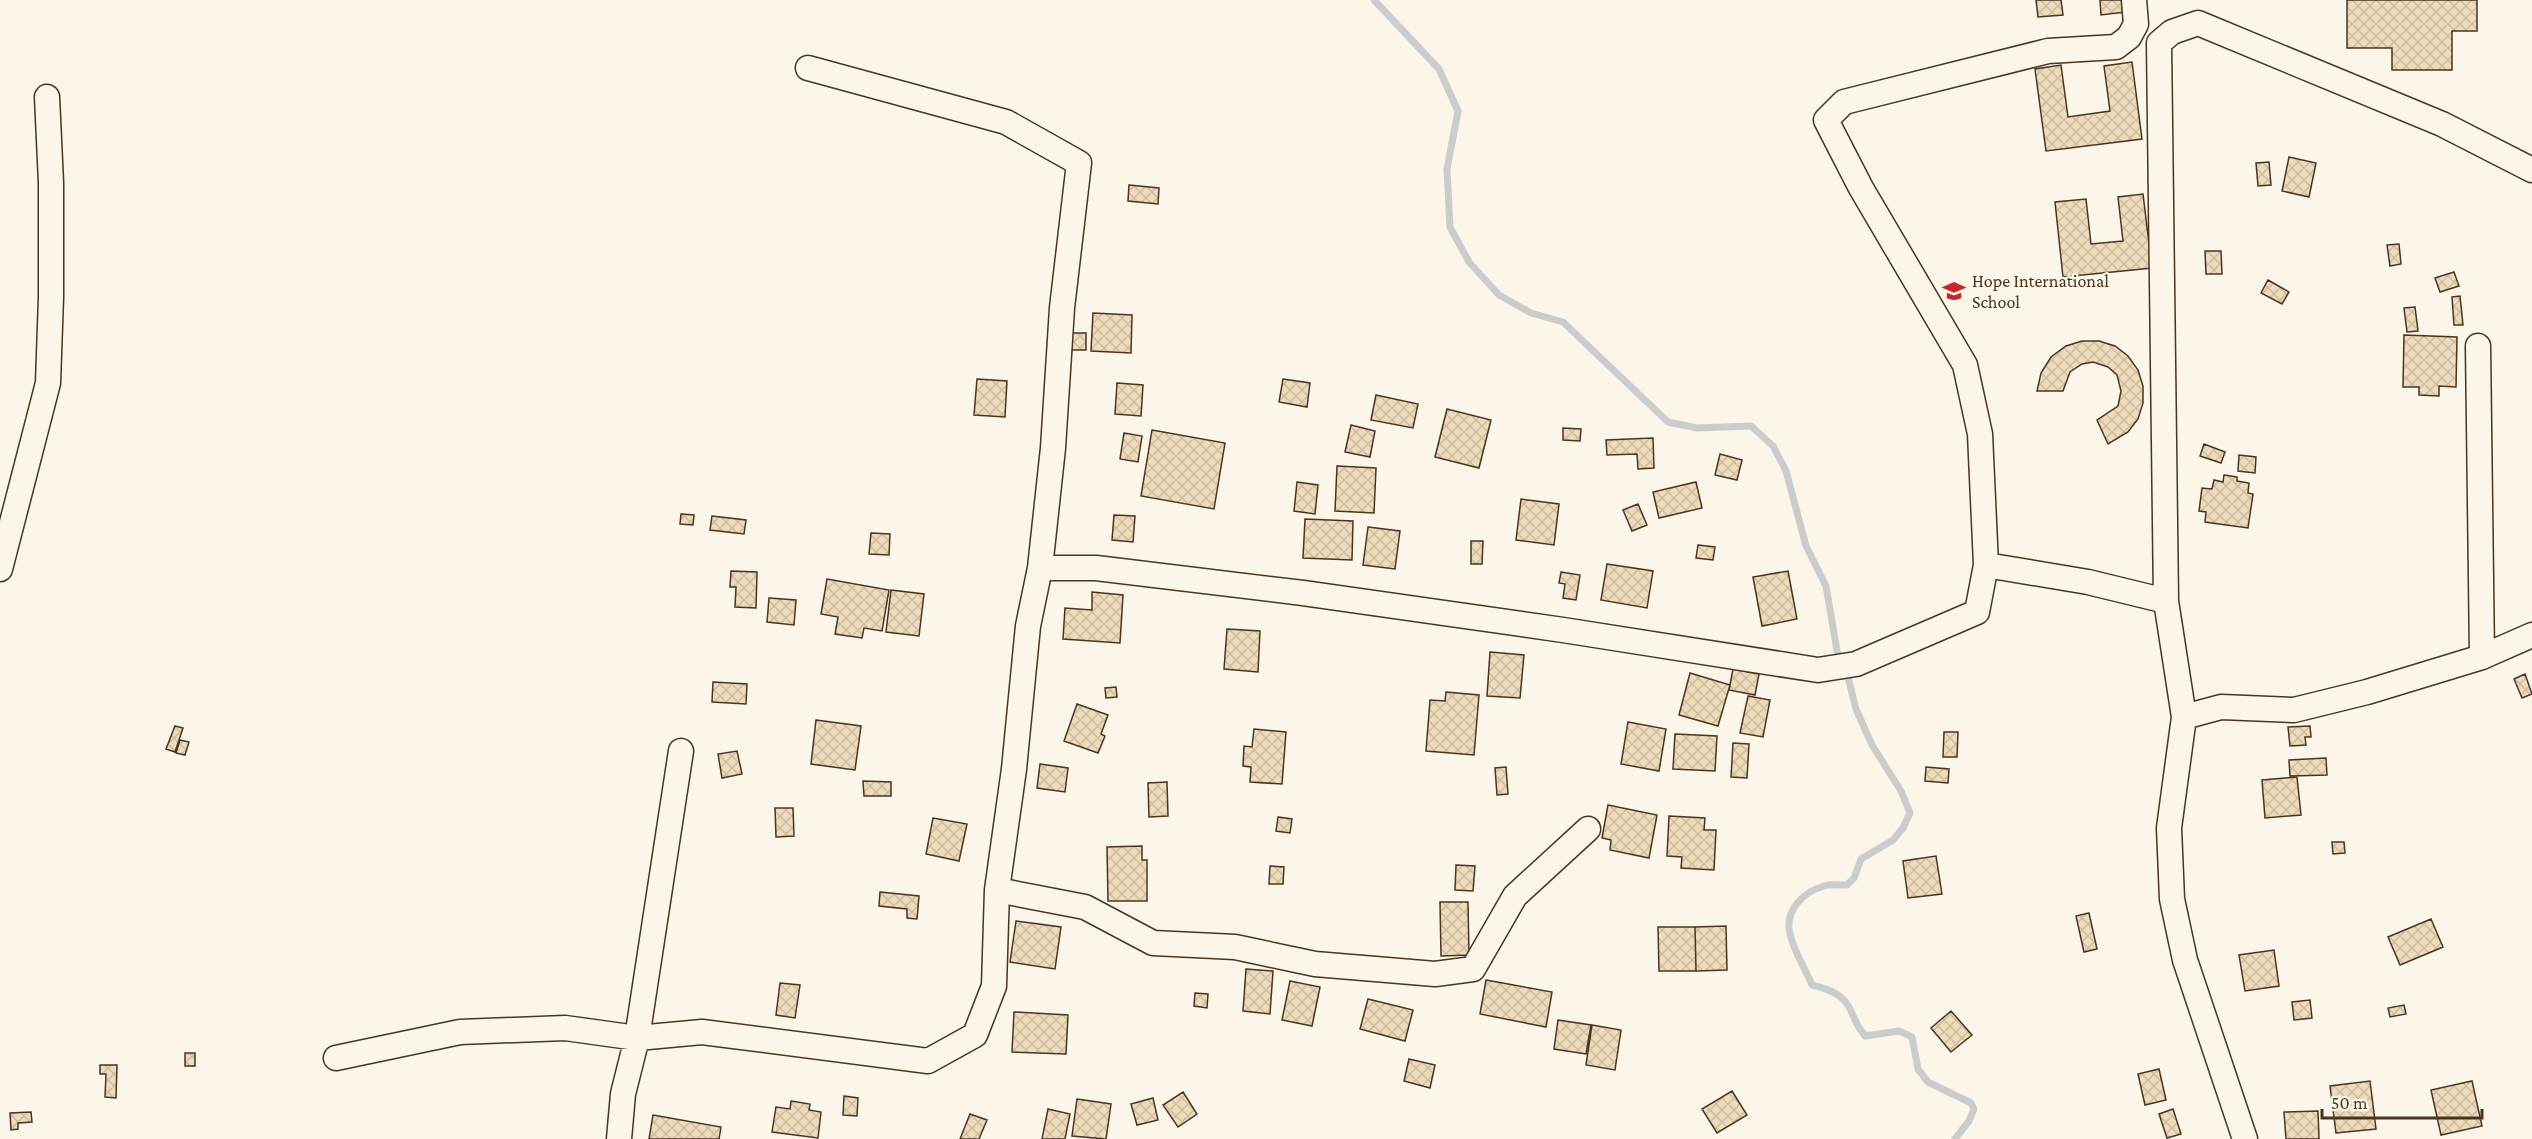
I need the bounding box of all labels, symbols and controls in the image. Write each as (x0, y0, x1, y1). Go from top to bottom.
place label: Hope International School (1972, 271, 2109, 312)
school or university icon: Hope International School (1941, 278, 1967, 304)
scale bar (2322, 1082, 2482, 1120)
text: 50 m (2331, 1093, 2368, 1113)

